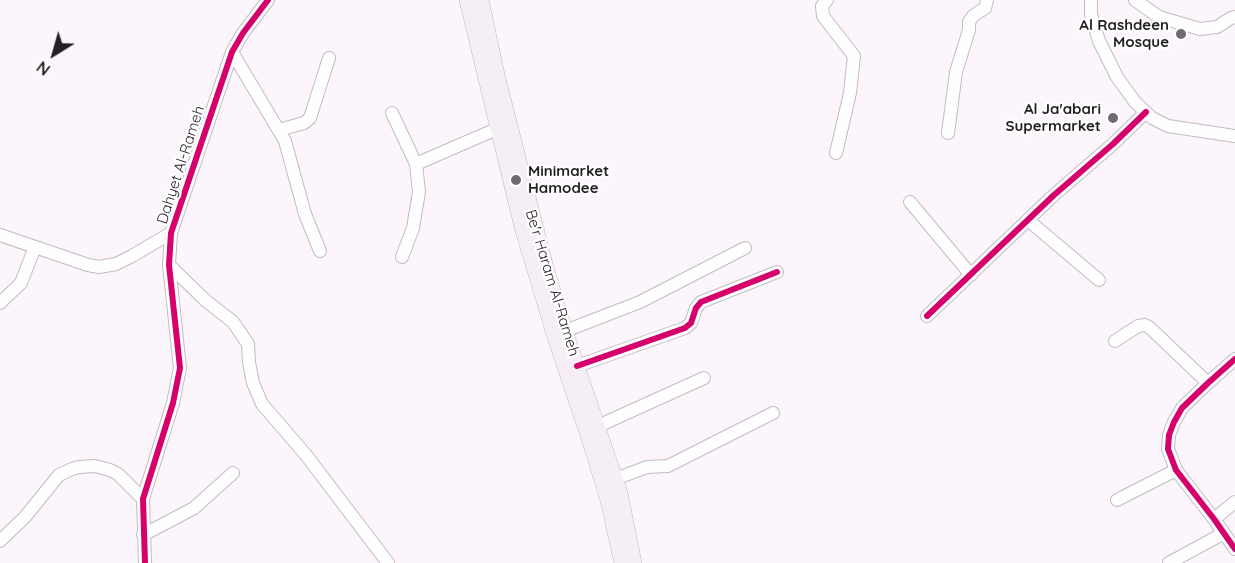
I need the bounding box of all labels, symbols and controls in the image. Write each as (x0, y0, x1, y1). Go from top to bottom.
place label: Al Rashdeen Mosque (1079, 16, 1169, 51)
north arrow (24, 24, 84, 84)
marker: Al Rashdeen Mosque (1174, 27, 1188, 41)
text: N (32, 57, 54, 80)
place label: Al Ja'abari Supermarket (1006, 100, 1101, 135)
street label: Dahyet Al-Rameh (153, 104, 209, 226)
marker: Al Ja'abari Supermarket (1106, 111, 1120, 125)
place label: Minimarket Hamodee (528, 162, 609, 197)
marker: Minimarket Hamodee (509, 173, 523, 187)
street label: Be'r Haram Al-Rameh (521, 208, 583, 358)

